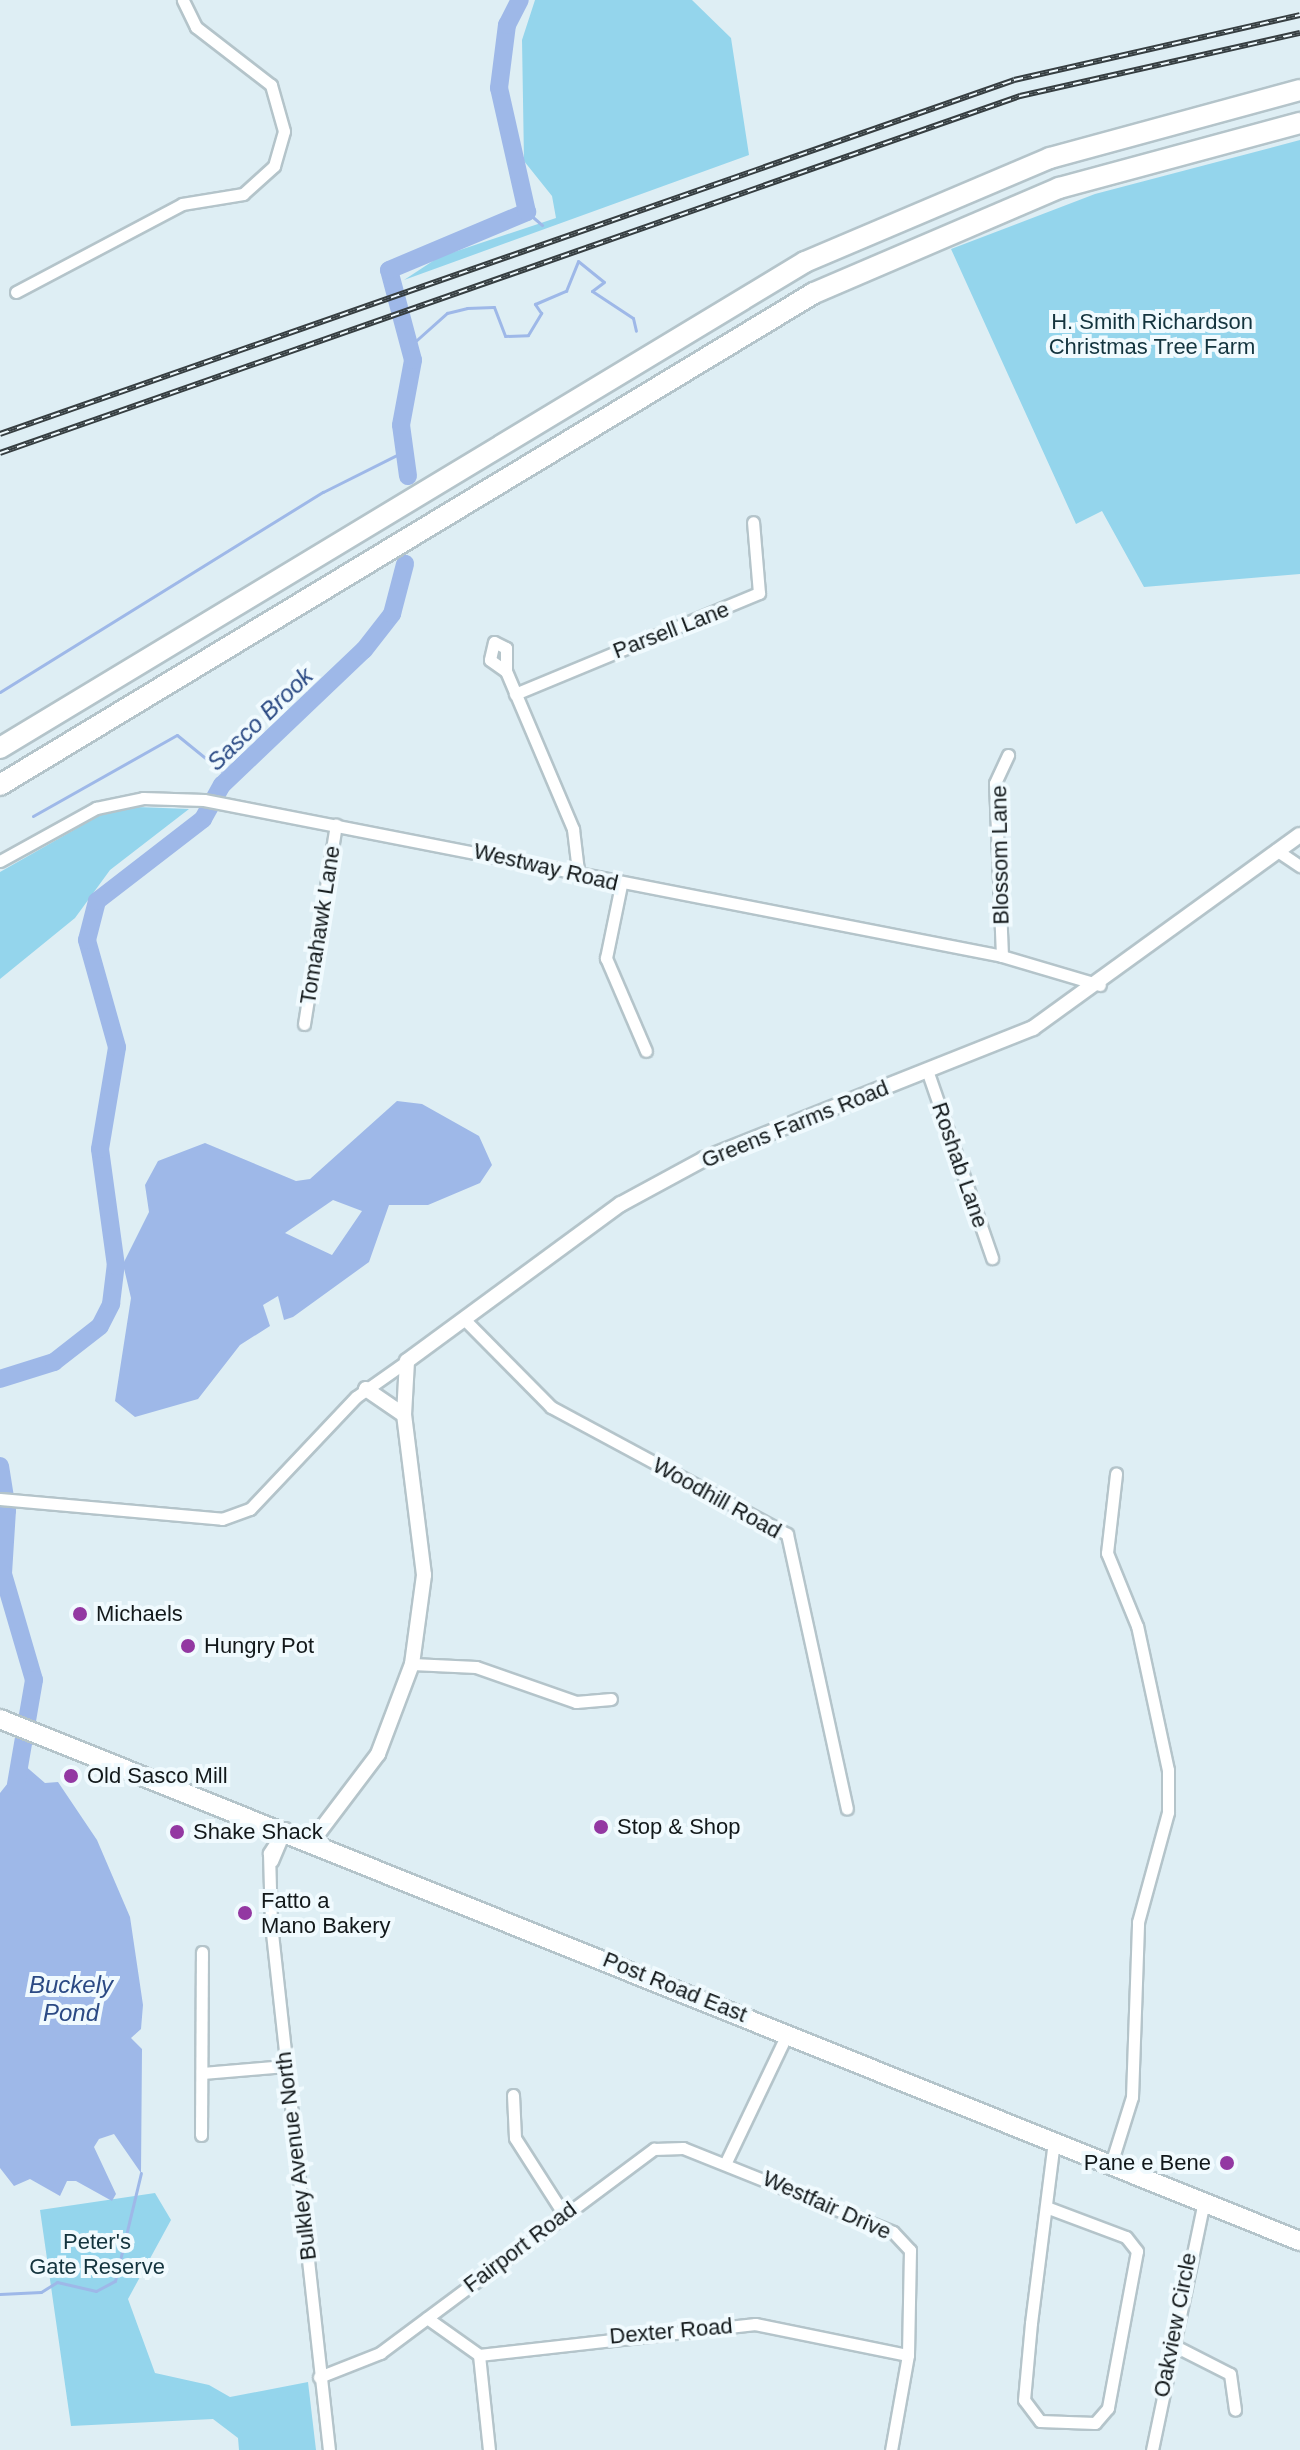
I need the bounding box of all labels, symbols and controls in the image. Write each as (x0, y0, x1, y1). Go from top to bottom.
park label: H. Smith Richardson Christmas Tree Farm (1049, 308, 1255, 360)
street label: Parsell Lane (609, 596, 733, 664)
water label: Sasco Brook (201, 661, 319, 777)
street label: Blossom Lane (986, 785, 1014, 925)
street label: Westway Road (471, 838, 621, 896)
street label: Tomahawk Lane (294, 844, 346, 1006)
street label: Greens Farms Road (698, 1074, 892, 1174)
street label: Roshab Lane (926, 1099, 994, 1231)
street label: Woodhill Road (648, 1452, 786, 1544)
place label: Michaels (96, 1601, 183, 1627)
marker: Michaels (71, 1605, 89, 1623)
place label: Hungry Pot (204, 1633, 314, 1659)
marker: Hungry Pot (179, 1637, 197, 1655)
place label: Old Sasco Mill (87, 1763, 228, 1789)
marker: Old Sasco Mill (62, 1767, 80, 1785)
place label: Stop & Shop (617, 1814, 741, 1840)
marker: Stop & Shop (592, 1818, 610, 1836)
place label: Shake Shack (193, 1819, 323, 1845)
marker: Shake Shack (168, 1823, 186, 1841)
place label: Fatto a Mano Bakery (261, 1887, 391, 1938)
marker: Fatto a Mano Bakery (236, 1904, 254, 1922)
street label: Post Road East (599, 1946, 751, 2028)
water label: Buckely Pond (29, 1971, 113, 2027)
street label: Bulkley Avenue North (270, 2050, 322, 2262)
place label: Pane e Bene (1084, 2150, 1211, 2176)
marker: Pane e Bene (1218, 2154, 1236, 2172)
street label: Westfair Drive (759, 2165, 895, 2245)
street label: Fairport Road (458, 2196, 582, 2298)
park label: Peter's Gate Reserve (29, 2228, 165, 2280)
street label: Oakview Circle (1148, 2250, 1202, 2400)
street label: Dexter Road (608, 2312, 734, 2350)

